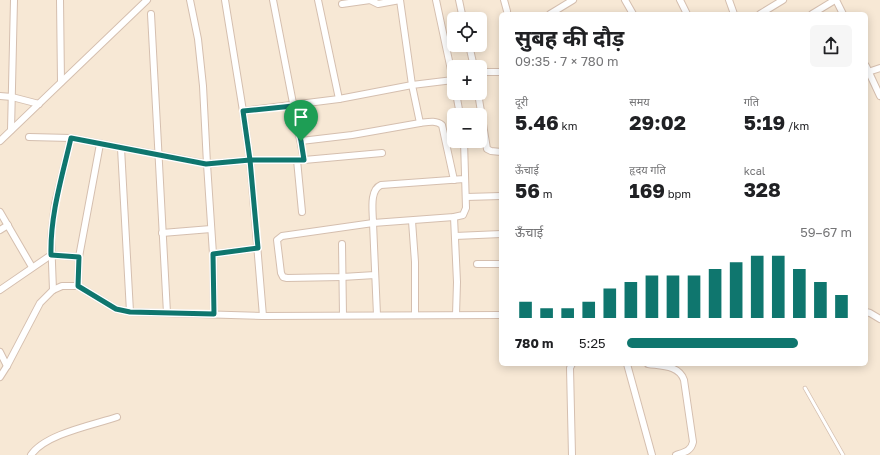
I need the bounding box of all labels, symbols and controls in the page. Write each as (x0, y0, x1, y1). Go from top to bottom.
map controls (447, 12, 487, 148)
button: locate (447, 12, 487, 52)
text: सुबह की दौड़ (515, 24, 624, 51)
button: share (810, 25, 852, 67)
text: 09:35 · 7 × 780 m (515, 53, 619, 69)
button: + (447, 60, 487, 100)
text: दूरी (515, 95, 528, 108)
text: समय (629, 95, 650, 108)
text: गति (744, 95, 759, 108)
pin (284, 100, 318, 141)
icon: arrive (290, 106, 312, 128)
button: − (447, 108, 487, 148)
text: 5.46 (515, 110, 559, 134)
text: 29:02 (629, 110, 686, 134)
text: 5:19 (744, 110, 785, 134)
text: km (559, 119, 578, 132)
text: /km (785, 119, 809, 132)
text: ऊँचाई (515, 163, 539, 176)
text: हृदय गति (629, 163, 666, 176)
text: kcal (744, 164, 765, 177)
text: 328 (744, 177, 781, 201)
text: 56 (515, 178, 540, 202)
text: 169 (629, 178, 665, 202)
text: m (540, 187, 552, 200)
text: bpm (665, 187, 691, 200)
text: ऊँचाई (515, 224, 543, 240)
text: 59–67 m (800, 224, 852, 240)
text: 780 m (515, 335, 553, 351)
text: 5:25 (579, 335, 606, 351)

